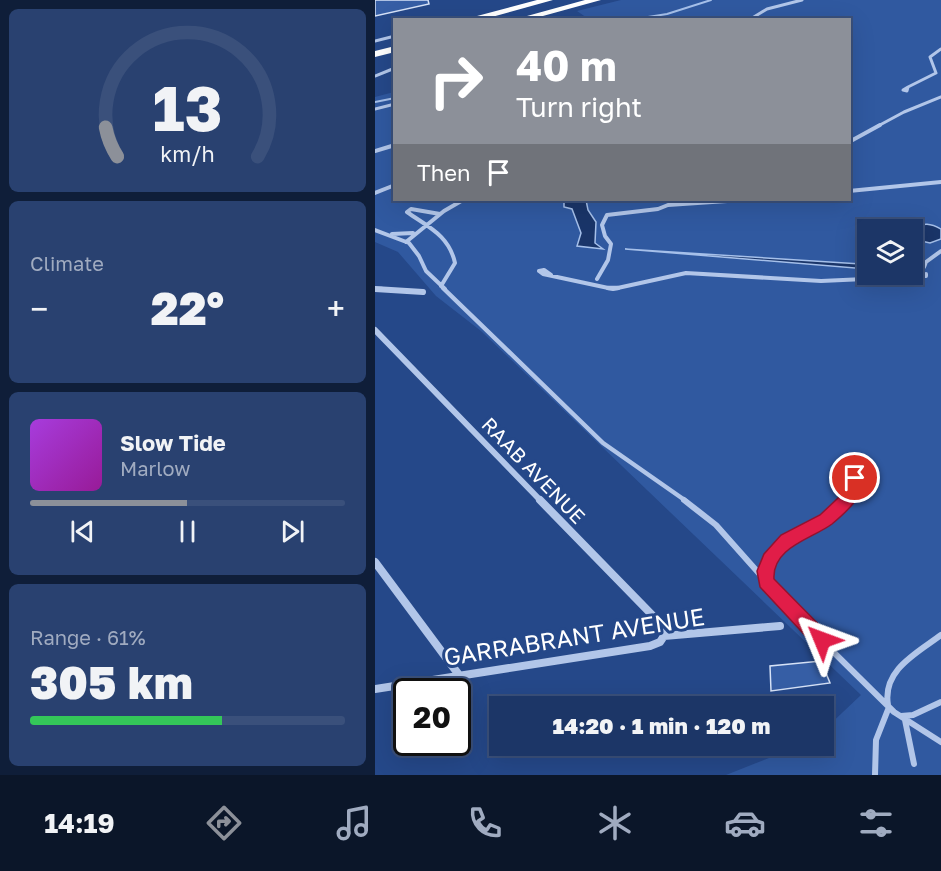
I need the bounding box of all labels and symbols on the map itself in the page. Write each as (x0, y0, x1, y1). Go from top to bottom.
street label: RAAB AVENUE (477, 412, 591, 528)
pin (829, 452, 880, 503)
street label: GARRABRANT AVENUE (441, 601, 707, 671)
position arrow (790, 608, 854, 672)
speed limit sign: 20 (393, 678, 471, 756)

